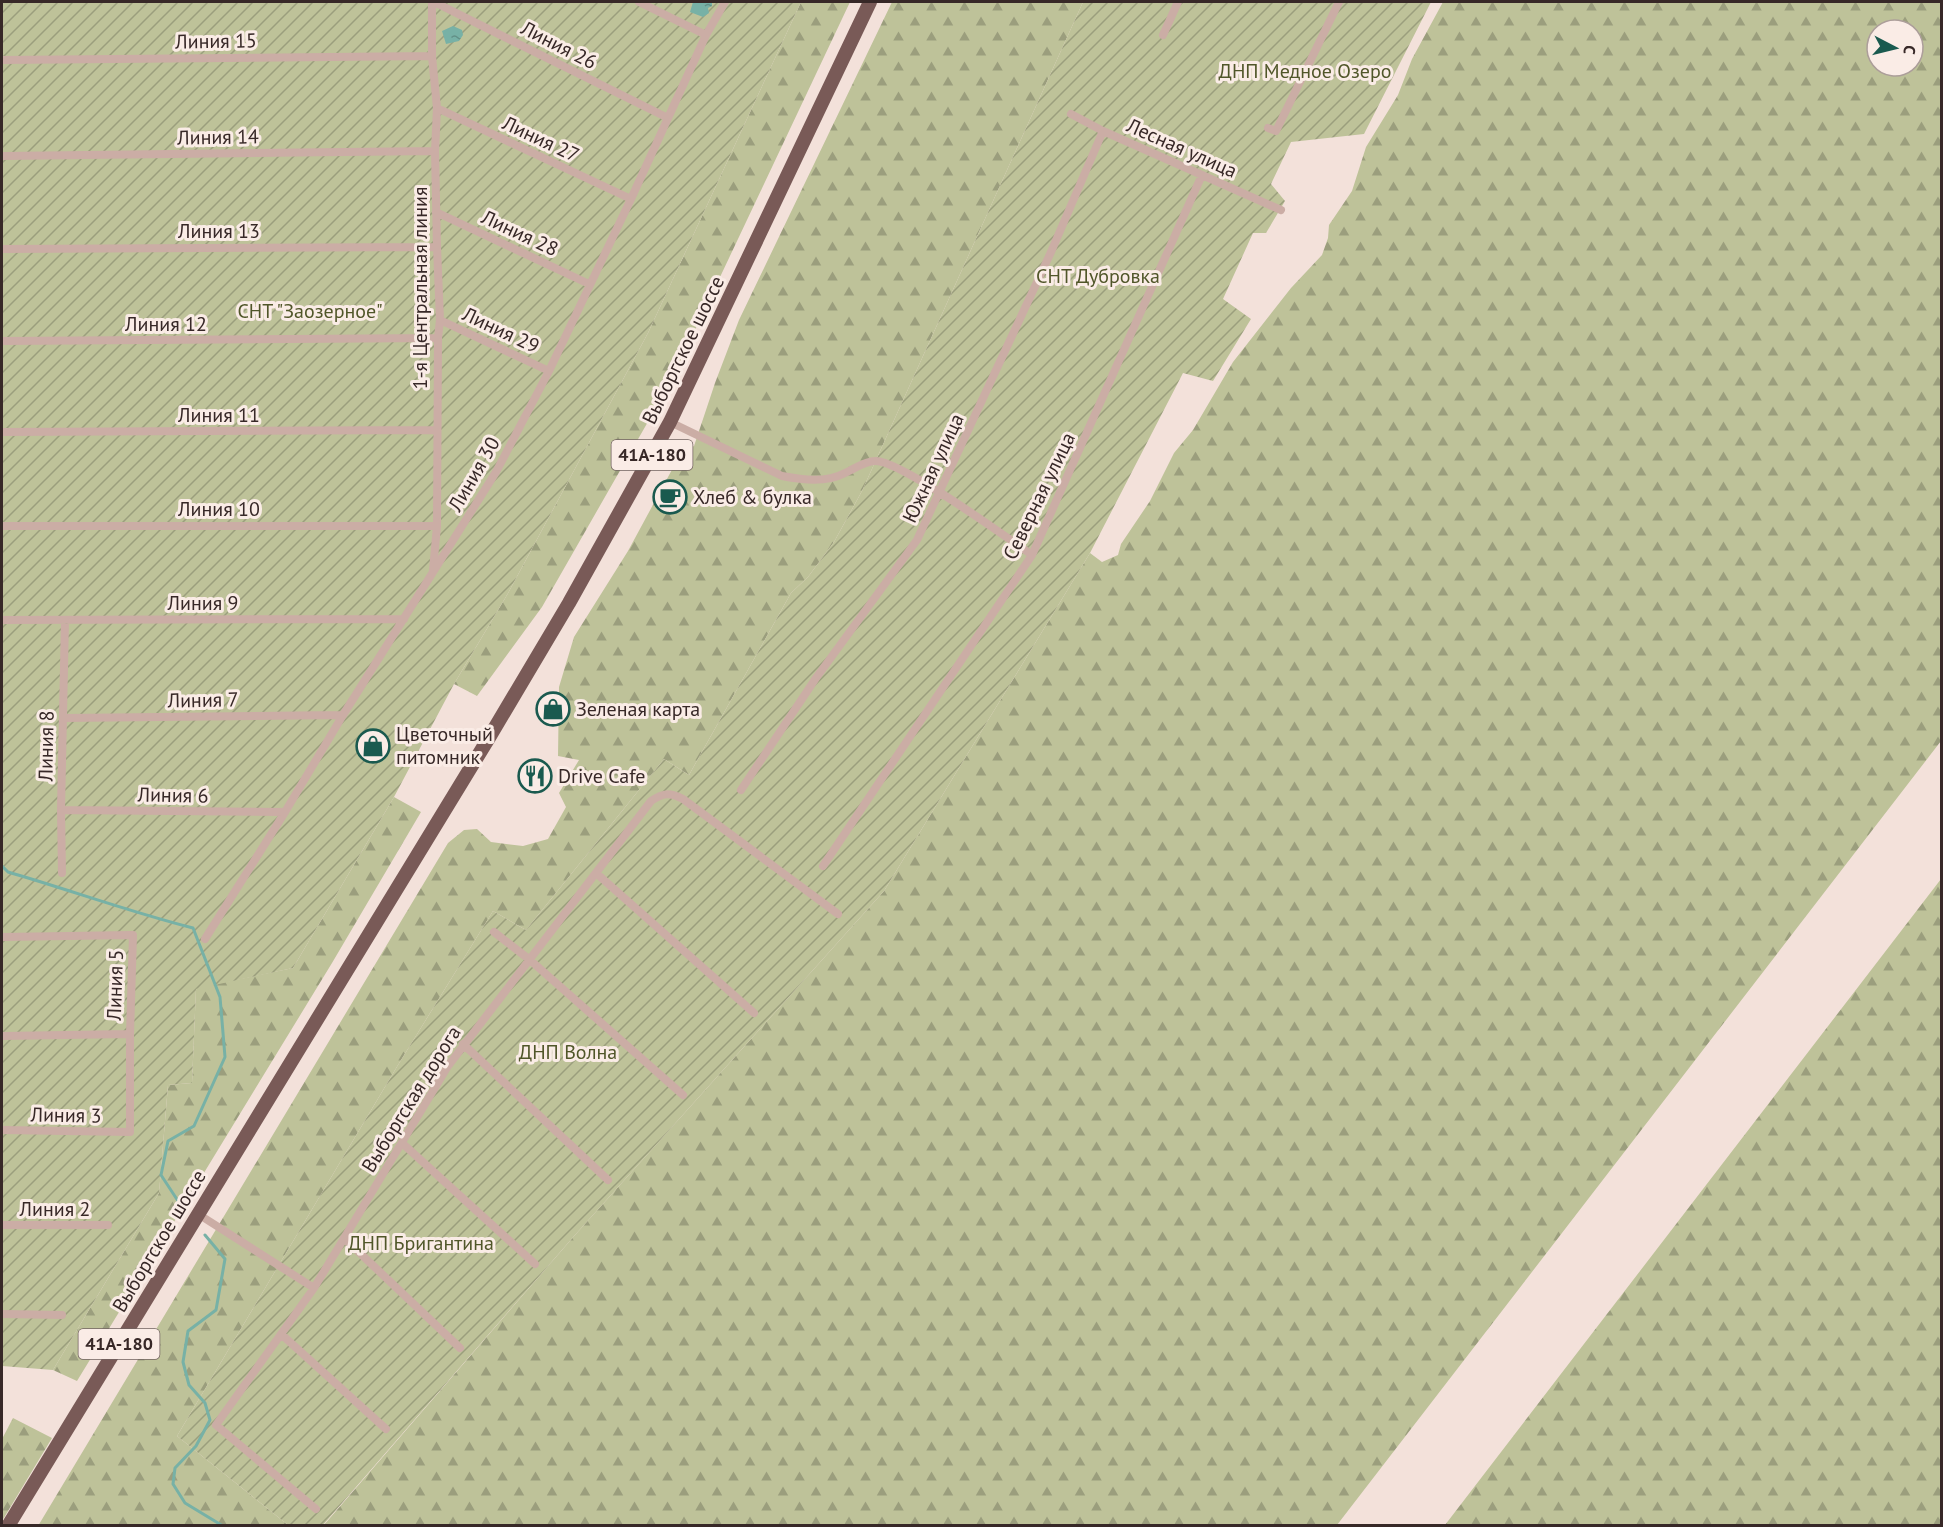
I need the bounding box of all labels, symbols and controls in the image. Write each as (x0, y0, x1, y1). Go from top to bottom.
street label: Линия 26 (516, 14, 601, 75)
north arrow (1865, 18, 1925, 78)
street label: Линия 15 (174, 27, 257, 55)
text: С (1899, 44, 1920, 56)
park label: ДНП Медное Озеро (1219, 58, 1391, 84)
street label: Линия 27 (498, 110, 584, 168)
street label: Лесная улица (1122, 112, 1241, 184)
street label: Линия 14 (176, 123, 259, 151)
street label: 1-я Центральная линия (407, 187, 433, 389)
street label: Линия 28 (477, 204, 563, 262)
street label: Линия 13 (177, 218, 260, 244)
park label: СНТ Дубровка (1036, 263, 1160, 289)
street label: Выборгское шоссе (636, 272, 730, 428)
park label: СНТ "Заозерное" (237, 298, 383, 324)
street label: Линия 29 (458, 301, 544, 359)
street label: Линия 12 (124, 311, 207, 337)
street label: Линия 11 (177, 402, 260, 428)
street label: Южная улица (896, 409, 970, 527)
street label: Северная улица (997, 428, 1081, 564)
street label: Линия 30 (442, 432, 506, 517)
road number: 41А-180 (612, 440, 692, 470)
cafe icon: Хлеб & булка (652, 479, 688, 515)
place label: Хлеб & булка (693, 484, 812, 510)
street label: Линия 10 (177, 496, 260, 522)
street label: Линия 9 (167, 590, 238, 616)
street label: Линия 7 (166, 686, 239, 714)
shop icon: Зеленая карта (535, 691, 571, 727)
place label: Зеленая карта (576, 696, 700, 722)
street label: Линия 8 (32, 710, 60, 783)
place label: Цветочный питомник (396, 721, 493, 770)
shop icon: Цветочный питомник (355, 728, 391, 764)
restaurant icon: Drive Cafe (517, 758, 553, 794)
place label: Drive Cafe (558, 763, 645, 789)
street label: Линия 6 (136, 781, 209, 809)
street label: Линия 5 (101, 949, 129, 1022)
street label: Выборгская дорога (355, 1021, 467, 1177)
park label: ДНП Волна (519, 1039, 617, 1065)
street label: Линия 3 (29, 1101, 102, 1129)
street label: Выборгское шоссе (106, 1165, 212, 1317)
street label: Линия 2 (19, 1196, 90, 1222)
park label: ДНП Бригантина (348, 1230, 494, 1256)
road number: 41А-180 (78, 1329, 160, 1359)

